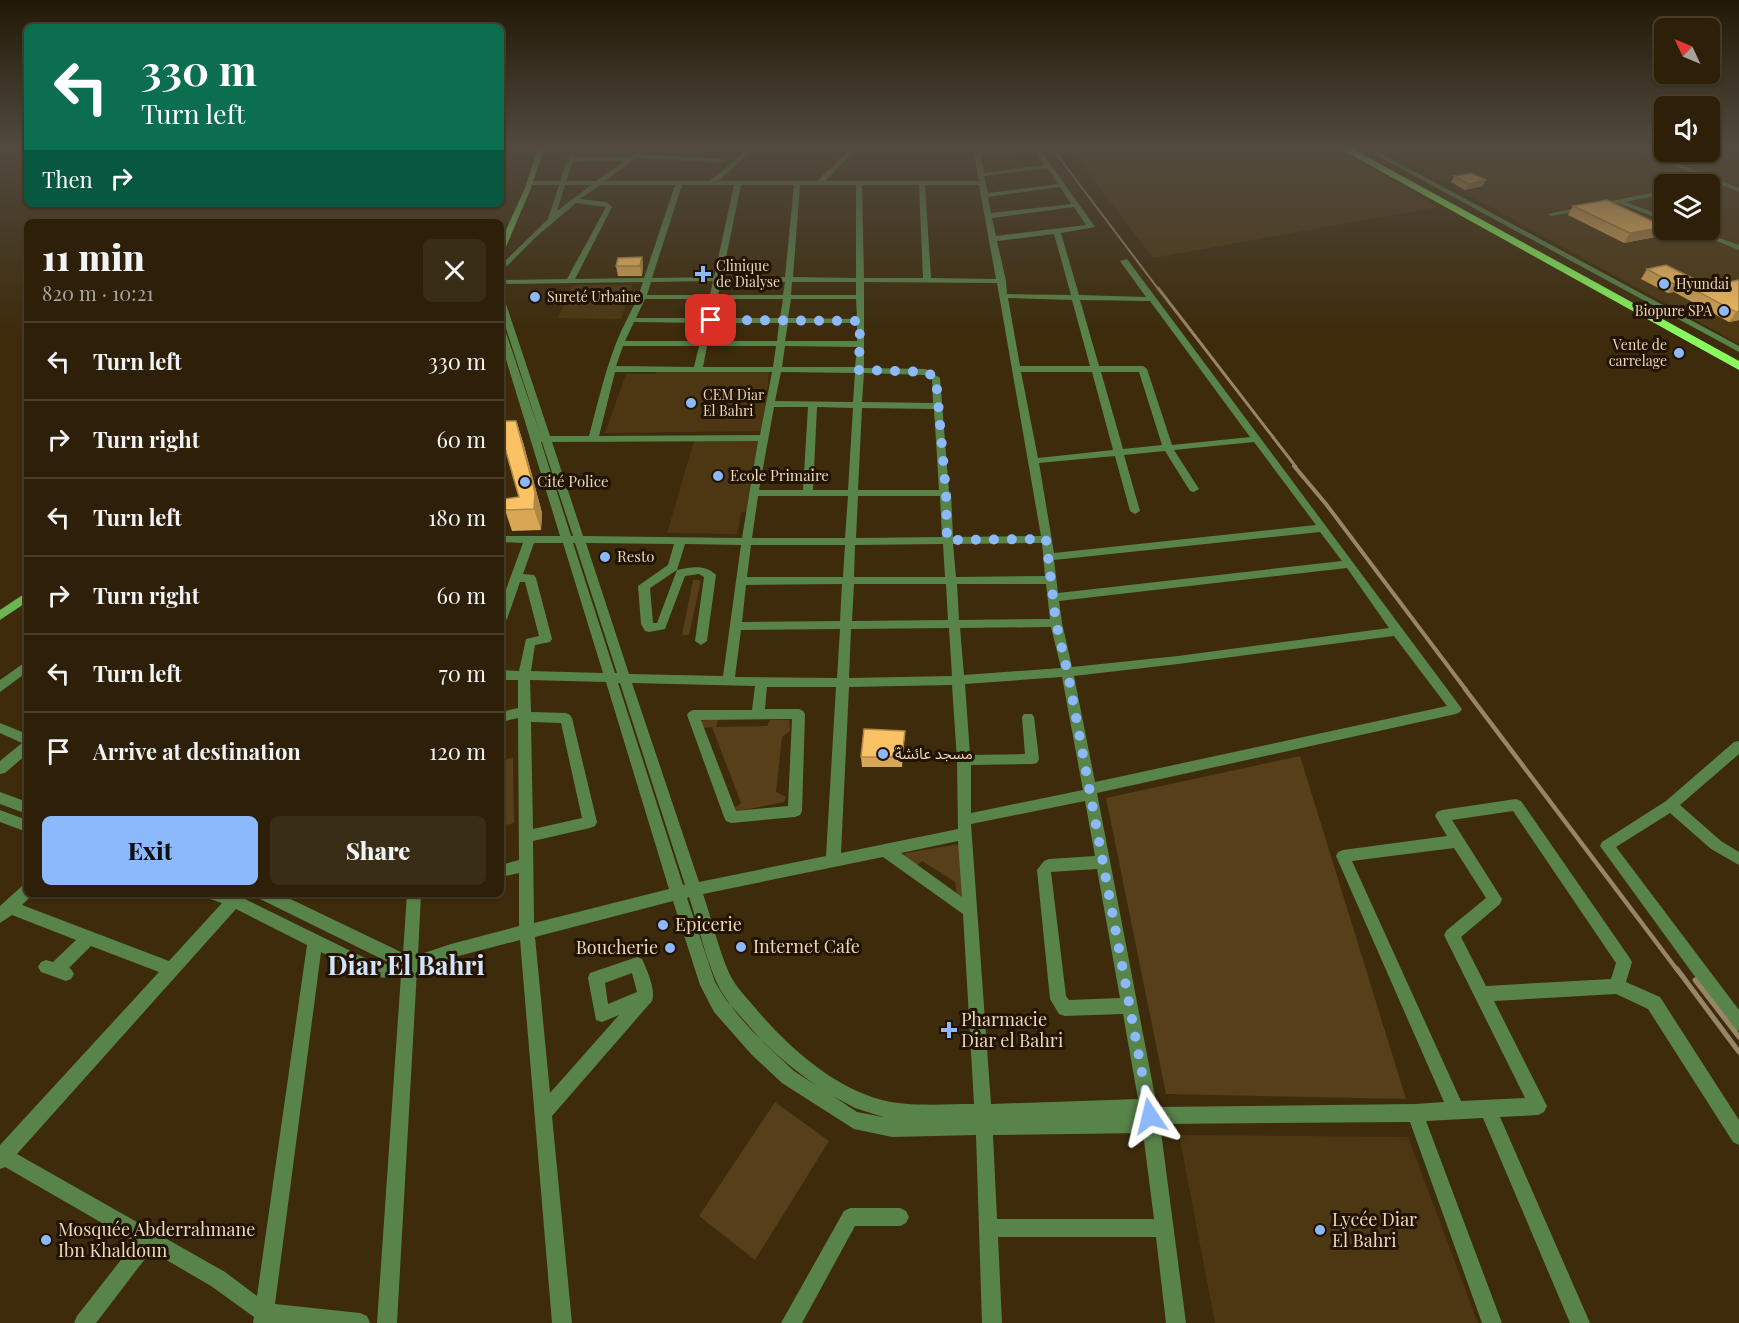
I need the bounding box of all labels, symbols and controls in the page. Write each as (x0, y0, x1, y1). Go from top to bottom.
north arrow (1654, 18, 1720, 84)
map controls (1654, 18, 1720, 240)
text: 330 m (141, 41, 257, 97)
icon: left (42, 48, 120, 126)
text: Turn left (141, 95, 245, 131)
button: sound (1654, 96, 1720, 162)
icon: right (105, 162, 138, 195)
text: Then (42, 164, 93, 194)
button: layers (1654, 174, 1720, 240)
text: 11 min (42, 232, 145, 280)
button: close (423, 239, 486, 302)
place label: Clinique de Dialyse (716, 256, 780, 291)
marker: Clinique de Dialyse (694, 265, 712, 283)
place label: Hyundai (1676, 274, 1729, 293)
marker: Hyundai (1657, 277, 1671, 291)
text: 820 m · 10:21 (42, 279, 154, 306)
place label: Sureté Urbaine (547, 287, 641, 306)
marker: Sureté Urbaine (528, 290, 542, 304)
pin (685, 294, 736, 345)
place label: Biopure SPA (1635, 301, 1712, 320)
icon: arrive (694, 303, 727, 336)
marker: Biopure SPA (1717, 304, 1731, 318)
place label: Vente de carrelage (1609, 335, 1667, 370)
icon: left (42, 345, 75, 378)
text: Turn left (93, 346, 182, 376)
text: 330 m (428, 346, 486, 376)
marker: Vente de carrelage (1672, 346, 1686, 360)
place label: CEM Diar El Bahri (703, 385, 765, 420)
marker: CEM Diar El Bahri (684, 396, 698, 410)
icon: right (42, 423, 75, 456)
text: Turn right (93, 424, 199, 454)
text: 60 m (436, 424, 486, 454)
place label: Ecole Primaire (730, 465, 829, 485)
marker: Ecole Primaire (711, 469, 725, 483)
place label: Cité Police (537, 471, 609, 491)
marker: Cité Police (518, 475, 532, 489)
icon: left (42, 501, 75, 534)
text: Turn left (93, 502, 182, 532)
text: 180 m (428, 502, 486, 532)
place label: Resto (617, 546, 655, 566)
marker: Resto (598, 550, 612, 564)
icon: right (42, 579, 75, 612)
text: Turn right (93, 580, 199, 610)
text: 60 m (436, 580, 486, 610)
icon: left (42, 657, 75, 690)
text: Turn left (93, 658, 182, 688)
text: 70 m (439, 658, 486, 688)
icon: arrive (42, 735, 75, 768)
text: Arrive at destination (93, 736, 301, 766)
text: 120 m (429, 736, 486, 766)
place label: مسجد عائشة (895, 743, 973, 763)
marker: مسجد عائشة (876, 747, 890, 761)
button: Exit (42, 816, 258, 885)
button: Share (270, 816, 486, 885)
place label: Epicerie (675, 912, 742, 936)
marker: Epicerie (656, 918, 670, 932)
place label: Internet Cafe (753, 934, 860, 958)
place label: Boucherie (576, 935, 658, 959)
marker: Internet Cafe (734, 940, 748, 954)
marker: Boucherie (663, 941, 677, 955)
district label: Diar El Bahri (327, 947, 485, 982)
place label: Pharmacie Diar el Bahri (961, 1007, 1063, 1052)
marker: Pharmacie Diar el Bahri (942, 1023, 956, 1037)
position arrow (1118, 1084, 1182, 1148)
place label: Lycée Diar El Bahri (1332, 1207, 1417, 1252)
place label: Mosquée Abderrahmane Ibn Khaldoun (58, 1217, 255, 1262)
marker: Lycée Diar El Bahri (1313, 1223, 1327, 1237)
marker: Mosquée Abderrahmane Ibn Khaldoun (39, 1233, 53, 1247)

